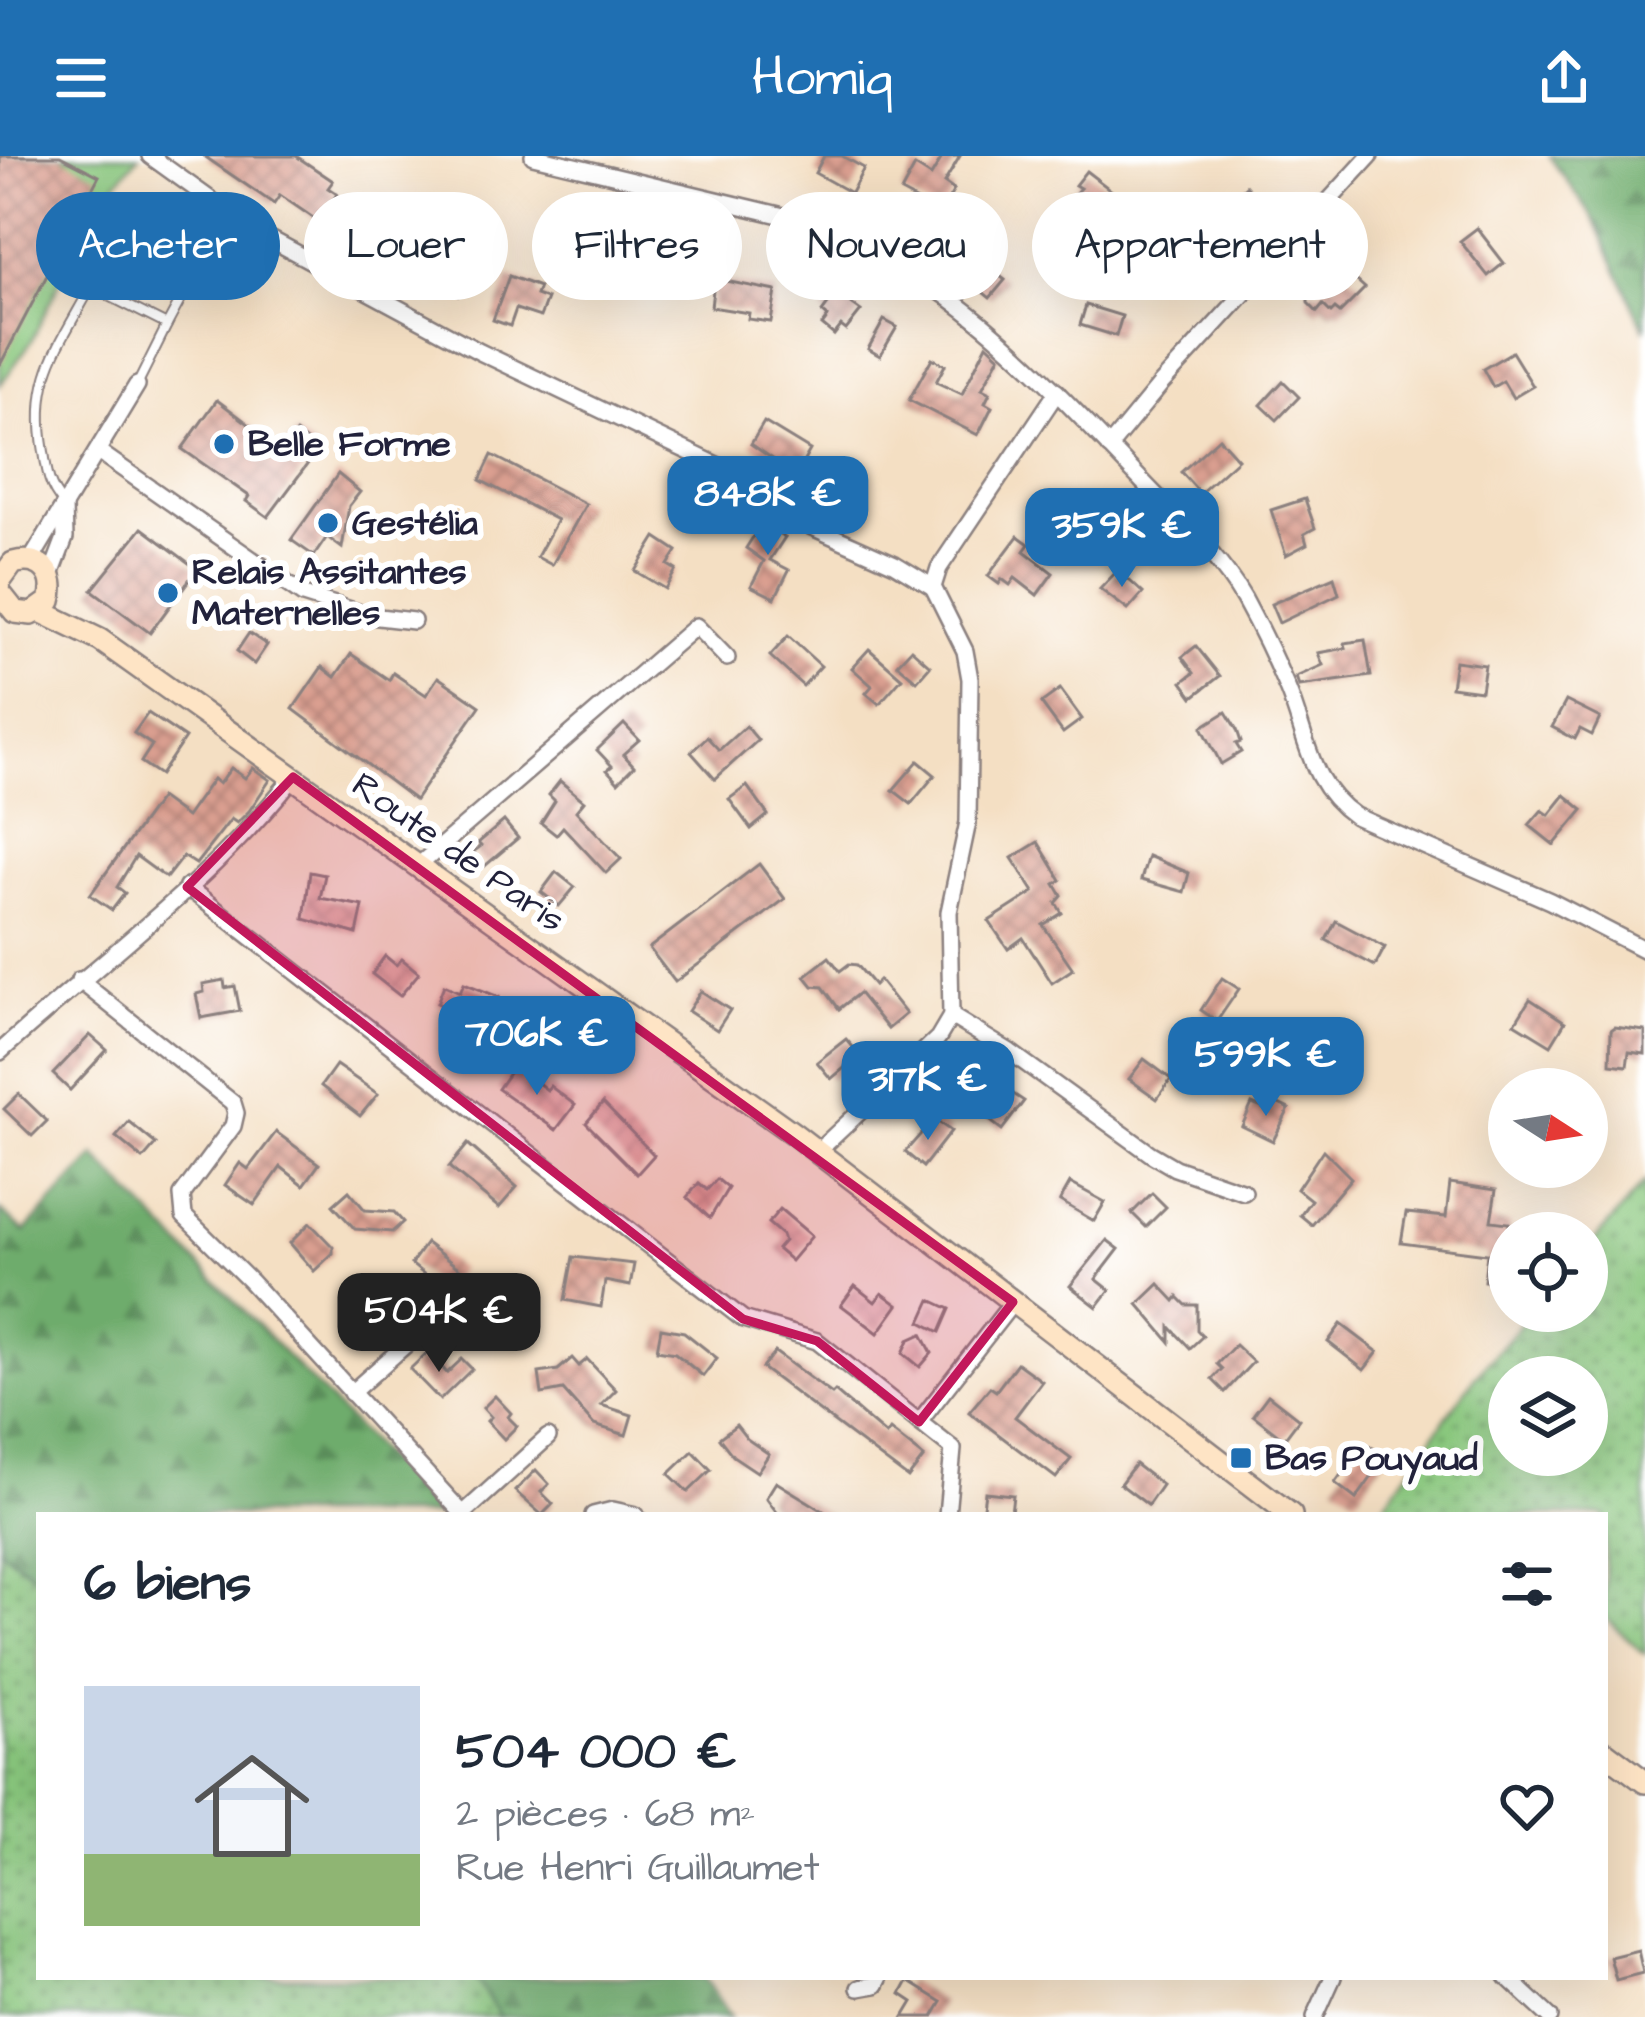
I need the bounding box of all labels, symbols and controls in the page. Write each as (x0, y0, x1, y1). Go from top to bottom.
text: Homiq (752, 41, 893, 116)
icon: menu (48, 45, 114, 111)
icon: share (1531, 45, 1597, 111)
chip: Acheter (36, 192, 280, 300)
chip: Louer (304, 192, 508, 300)
chip: Filtres (532, 192, 742, 300)
chip: Nouveau (766, 192, 1008, 300)
chip: Appartement (1032, 192, 1368, 300)
place label: Belle Forme (248, 419, 451, 470)
marker: Belle Forme (211, 431, 237, 457)
pin: 848K € (670, 456, 866, 558)
text: 848K € (694, 468, 842, 522)
pin: 359K € (1024, 488, 1220, 590)
place label: Gestélia (352, 498, 479, 549)
text: 359K € (1052, 500, 1192, 554)
marker: Gestélia (315, 510, 341, 536)
place label: Relais Assitantes Maternelles (192, 547, 467, 639)
marker: Relais Assitantes Maternelles (155, 580, 181, 606)
street label: Route de Paris (341, 761, 575, 945)
pin: 706K € (439, 996, 635, 1098)
text: 706K € (465, 1008, 609, 1062)
pin: 599K € (1168, 1017, 1364, 1119)
text: 599K € (1195, 1029, 1337, 1083)
pin: 317K € (830, 1041, 1026, 1143)
text: 317K € (868, 1053, 988, 1107)
north arrow (1488, 1068, 1608, 1188)
map controls (1488, 1068, 1608, 1476)
button: locate (1488, 1212, 1608, 1332)
pin: 504K € (341, 1273, 537, 1375)
text: 504K € (365, 1285, 514, 1339)
button: layers (1488, 1356, 1608, 1476)
place label: Bas Pouyaud (1265, 1433, 1478, 1485)
marker: Bas Pouyaud (1228, 1445, 1254, 1471)
text: 6 biens (84, 1549, 251, 1620)
icon: filters (1494, 1551, 1560, 1617)
text: 504 000 € (456, 1717, 737, 1788)
icon: home (180, 1734, 324, 1878)
icon: heart (1494, 1773, 1560, 1839)
text: 2 pièces · 68 m² (456, 1788, 755, 1842)
text: Rue Henri Guillaumet (456, 1842, 819, 1896)

